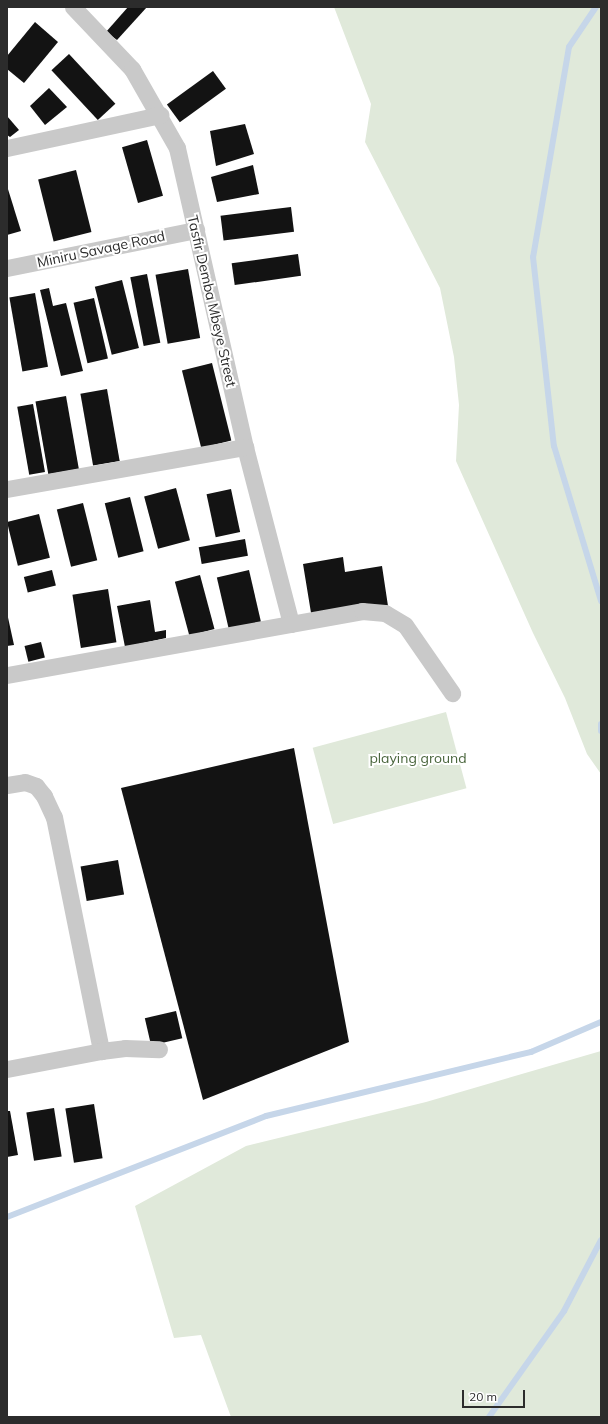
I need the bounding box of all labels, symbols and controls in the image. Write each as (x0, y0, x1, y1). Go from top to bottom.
street label: Tasfir Demba Mbeye Street (184, 214, 240, 388)
street label: Miniru Savage Road (35, 227, 167, 271)
park label: playing ground (369, 750, 467, 766)
scale bar (464, 1382, 527, 1408)
text: 20 m (469, 1389, 497, 1404)

